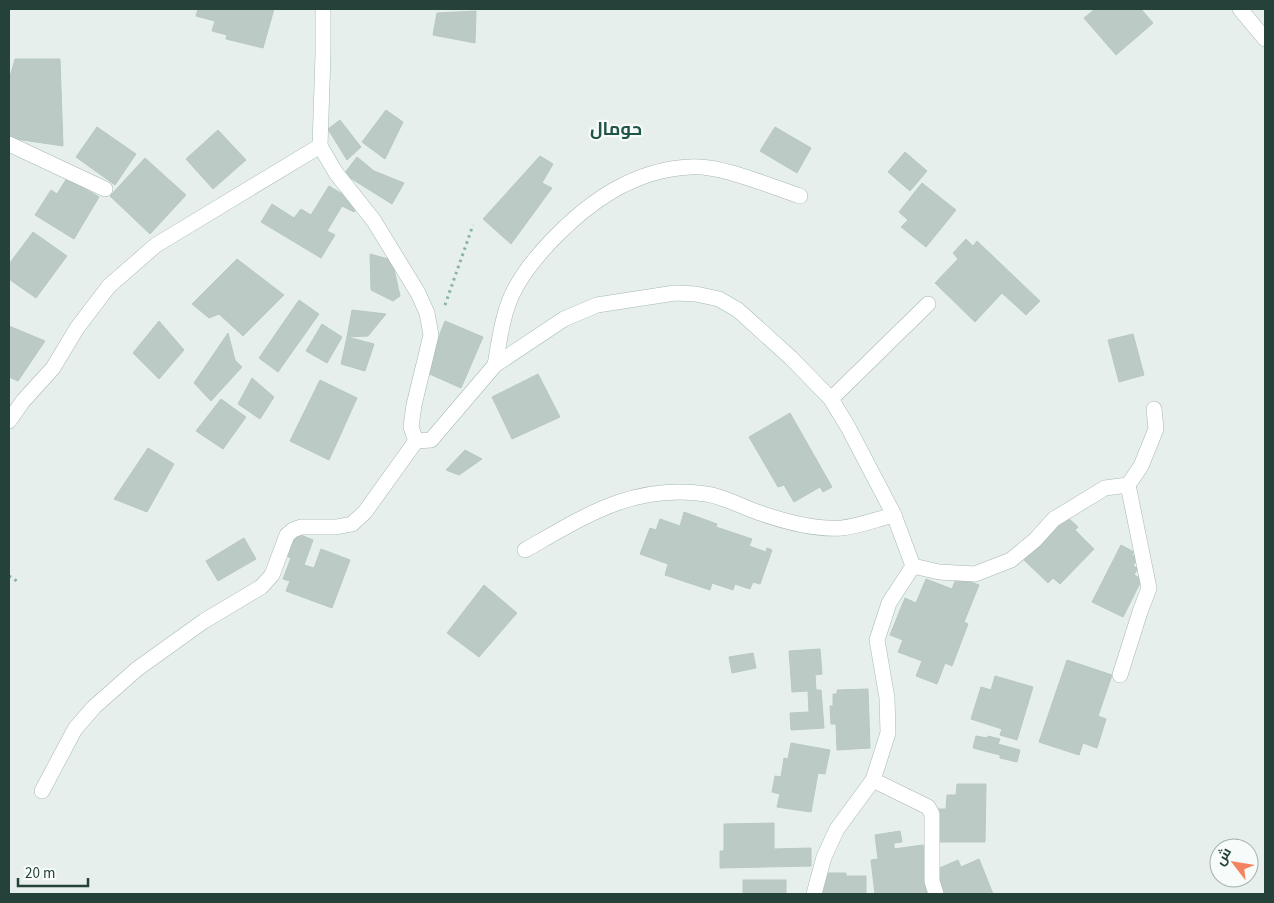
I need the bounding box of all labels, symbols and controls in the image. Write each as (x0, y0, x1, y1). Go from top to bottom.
district label: حومال (590, 117, 642, 142)
north arrow (1209, 838, 1259, 888)
text: ش (1211, 844, 1237, 870)
scale bar (18, 856, 88, 888)
text: 20 m (25, 863, 55, 884)

